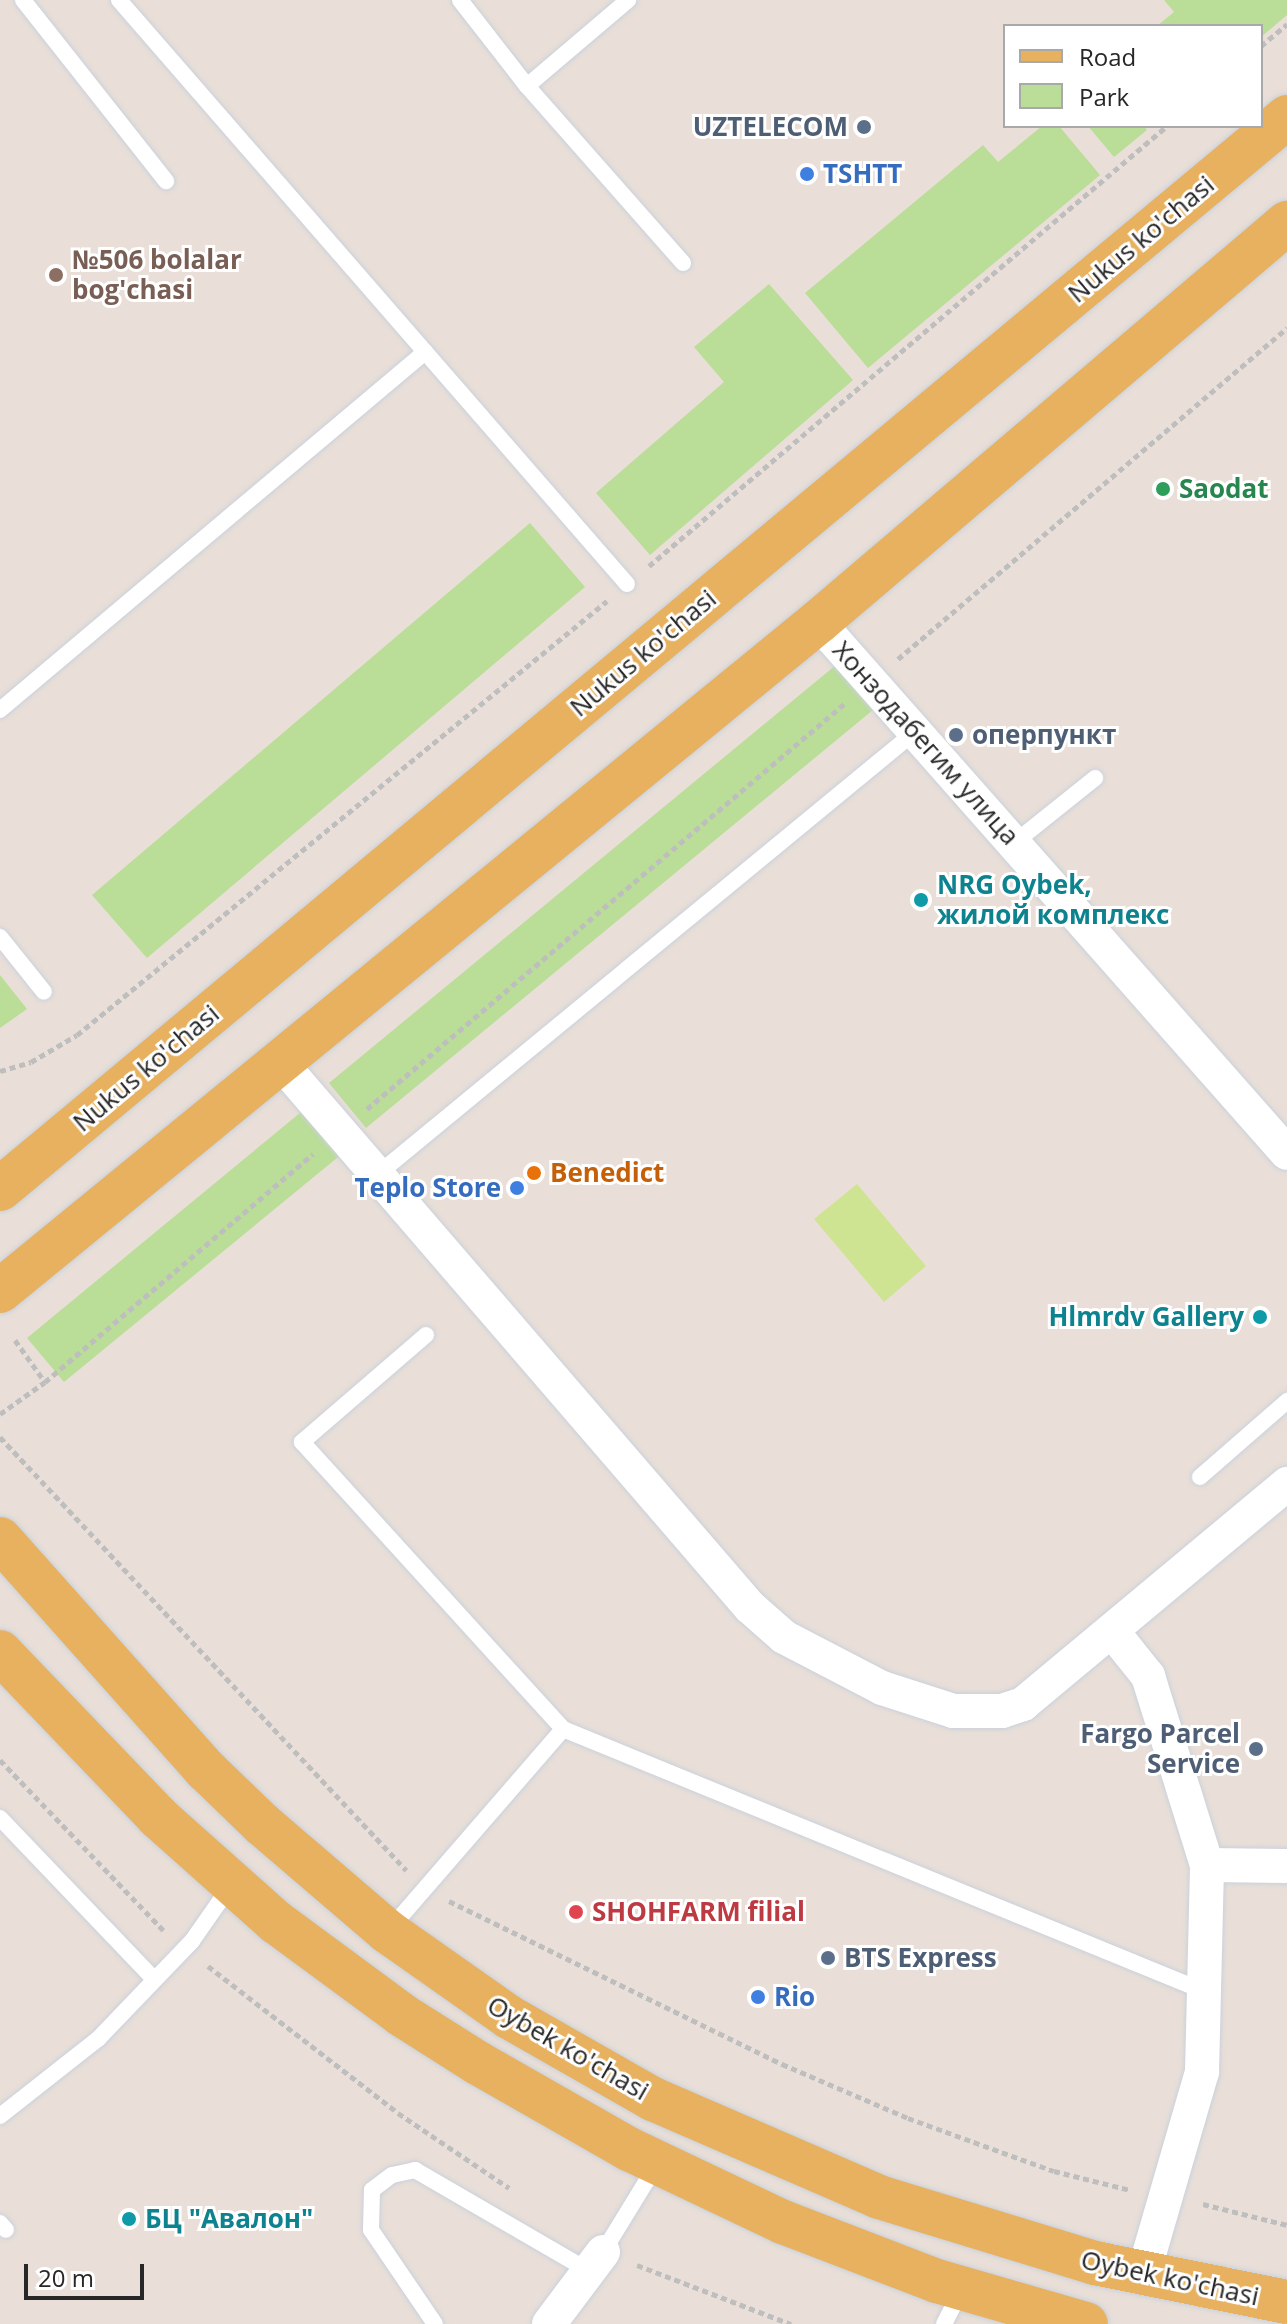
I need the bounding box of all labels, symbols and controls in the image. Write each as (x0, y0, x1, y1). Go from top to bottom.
legend (1003, 24, 1263, 128)
text: Road (1079, 40, 1136, 73)
text: Park (1079, 80, 1129, 113)
place label: UZTELECOM (693, 111, 848, 143)
marker: UZTELECOM (855, 118, 873, 136)
place label: TSHTT (823, 158, 902, 190)
marker: TSHTT (798, 165, 816, 183)
street label: Nukus ko'chasi (1062, 169, 1220, 309)
place label: №506 bolalar bog'chasi (72, 244, 242, 306)
marker: №506 bolalar bog'chasi (47, 266, 65, 284)
place label: Saodat (1179, 473, 1269, 505)
marker: Saodat (1154, 480, 1172, 498)
street label: Nukus ko'chasi (564, 583, 722, 723)
street label: Хонзодабегим улица (826, 635, 1026, 851)
place label: оперпункт (972, 719, 1116, 751)
marker: оперпункт (947, 726, 965, 744)
place label: NRG Oybek, жилой комплекс (937, 869, 1169, 930)
marker: NRG Oybek, жилой комплекс (912, 891, 930, 909)
street label: Nukus ko'chasi (67, 998, 225, 1138)
place label: Benedict (550, 1157, 664, 1189)
marker: Benedict (525, 1164, 543, 1182)
place label: Teplo Store (354, 1172, 501, 1204)
marker: Teplo Store (508, 1179, 526, 1197)
place label: Hlmrdv Gallery (1048, 1301, 1244, 1333)
marker: Hlmrdv Gallery (1251, 1308, 1269, 1326)
place label: Fargo Parcel Service (1080, 1718, 1240, 1780)
marker: Fargo Parcel Service (1247, 1740, 1265, 1758)
place label: SHOHFARM filial (592, 1896, 805, 1928)
marker: SHOHFARM filial (567, 1903, 585, 1921)
place label: BTS Express (844, 1942, 997, 1974)
marker: BTS Express (819, 1949, 837, 1967)
place label: Rio (774, 1981, 815, 2013)
marker: Rio (749, 1988, 767, 2006)
street label: Oybek ko'chasi (482, 1989, 654, 2107)
place label: БЦ "Авалон" (145, 2203, 313, 2235)
marker: БЦ "Авалон" (120, 2210, 138, 2228)
street label: Oybek ko'chasi (1078, 2244, 1262, 2312)
scale bar (28, 2248, 148, 2298)
text: 20 m (38, 2261, 94, 2294)

